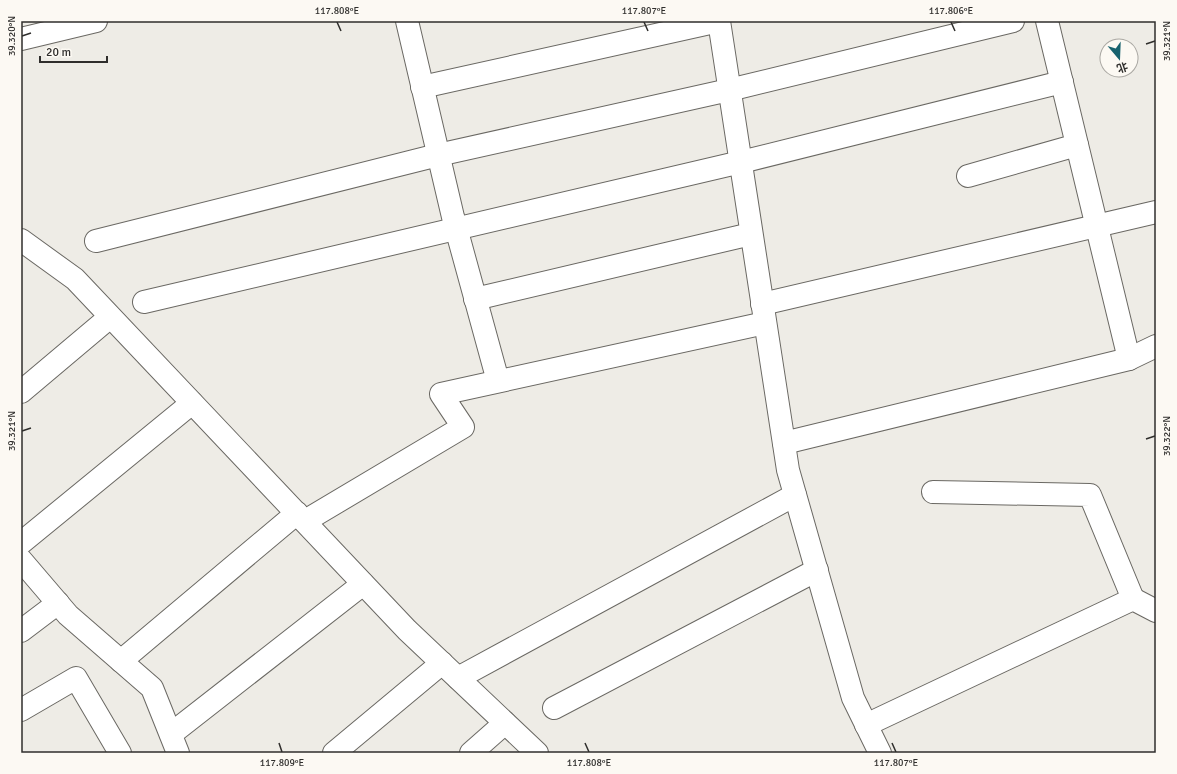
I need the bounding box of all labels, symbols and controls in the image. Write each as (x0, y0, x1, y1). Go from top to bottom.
text: 117.808°E (315, 5, 360, 17)
text: 117.807°E (622, 5, 667, 17)
text: 117.806°E (929, 5, 974, 17)
text: 39.320°N (6, 16, 18, 56)
text: 39.321°N (1161, 21, 1173, 61)
scale bar (40, 38, 107, 64)
north arrow (1099, 38, 1139, 78)
text: 20 m (46, 45, 71, 60)
text: 北 (1115, 59, 1129, 75)
text: 39.321°N (6, 411, 18, 451)
text: 39.322°N (1161, 416, 1173, 456)
text: 117.809°E (260, 757, 305, 769)
text: 117.808°E (567, 757, 612, 769)
text: 117.807°E (874, 757, 919, 769)

